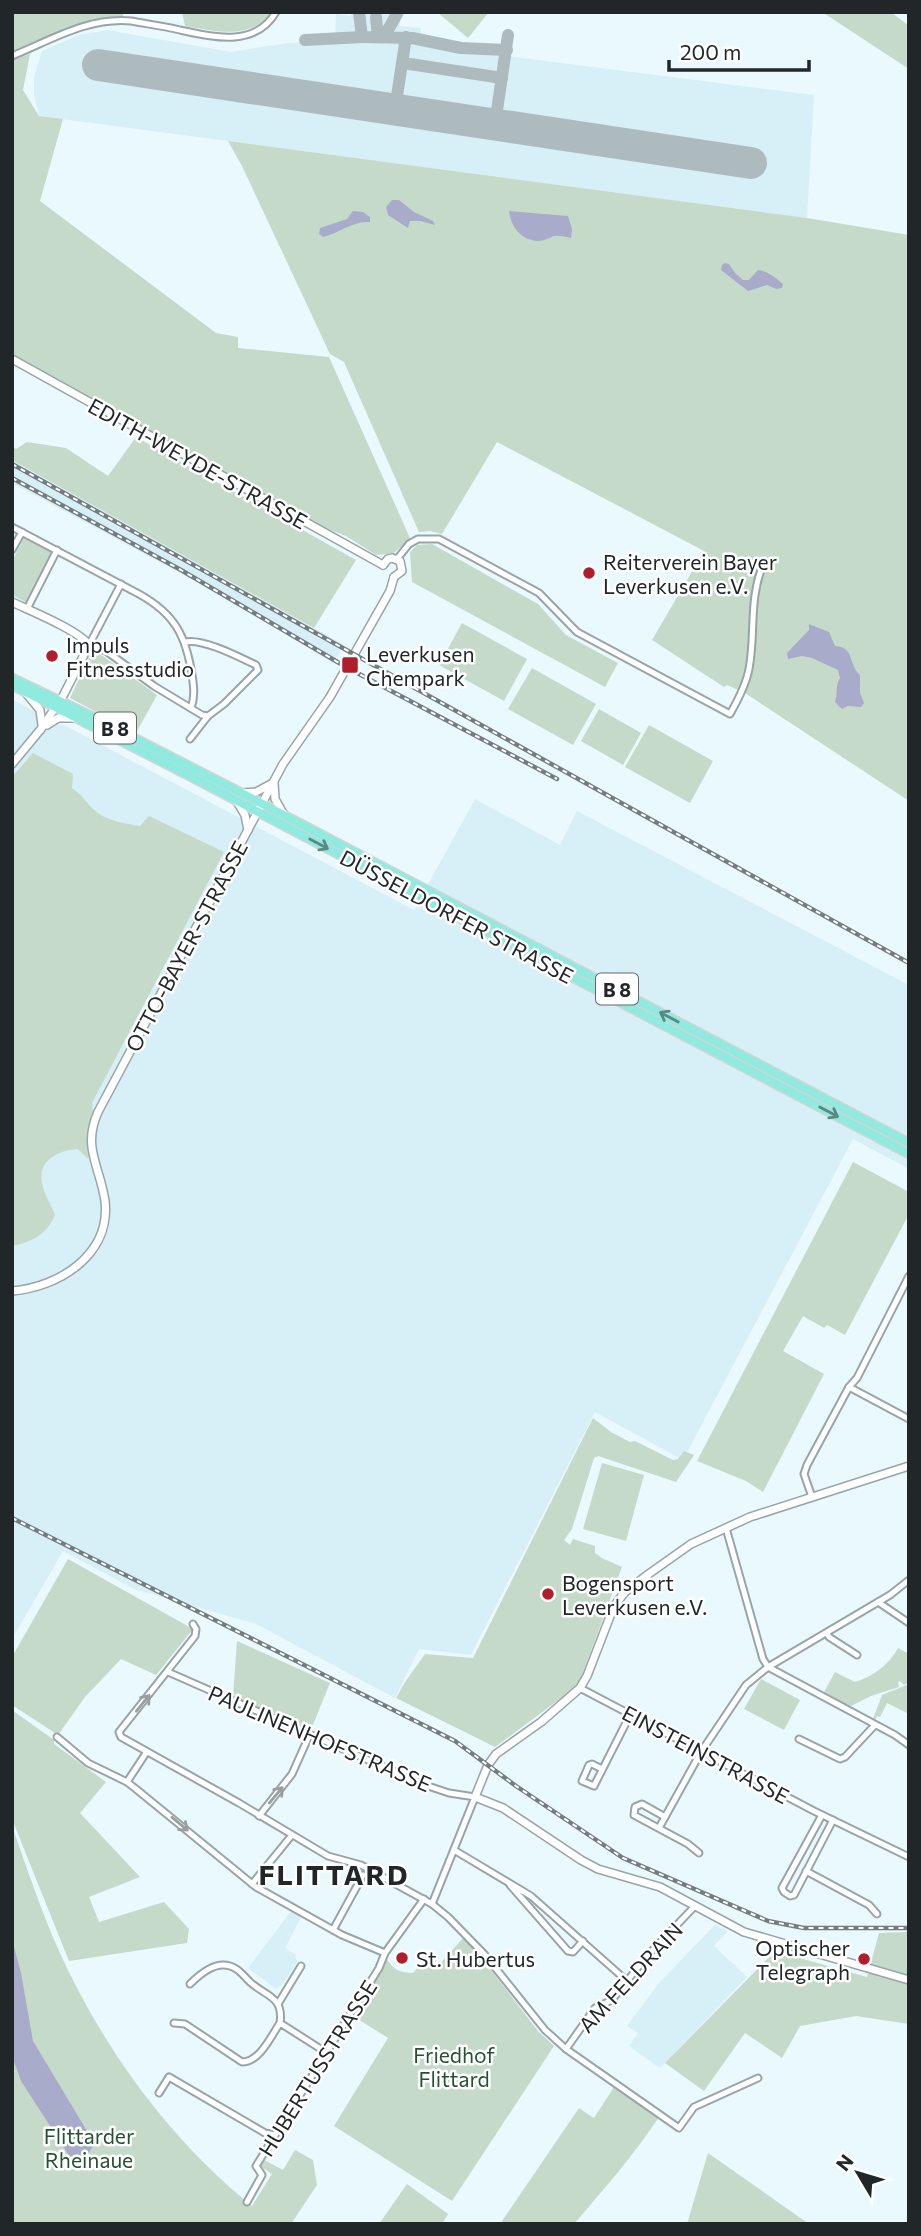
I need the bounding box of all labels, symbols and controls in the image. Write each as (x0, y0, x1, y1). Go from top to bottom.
scale bar (669, 28, 809, 72)
text: 200 m (680, 39, 741, 64)
street label: EDITH-WEYDE-STRASSE (84, 392, 312, 534)
place label: Reiterverein Bayer Leverkusen e.V. (603, 549, 777, 598)
marker: Reiterverein Bayer Leverkusen e.V. (581, 565, 597, 581)
place label: Impuls Fitnessstudio (66, 632, 194, 681)
place label: Leverkusen Chempark (366, 641, 474, 690)
marker: Impuls Fitnessstudio (44, 648, 60, 664)
marker: Leverkusen Chempark (340, 655, 360, 675)
road number: B 8 (94, 712, 136, 744)
street label: OTTO-BAYER-STRASSE (120, 836, 252, 1056)
one-way arrow (308, 838, 329, 851)
street label: DÜSSELDORFER STRASSE (336, 844, 578, 988)
road number: B 8 (596, 973, 638, 1004)
one-way arrow (659, 1009, 680, 1023)
one-way arrow (819, 1105, 839, 1119)
place label: Bogensport Leverkusen e.V. (562, 1570, 707, 1619)
marker: Bogensport Leverkusen e.V. (540, 1586, 556, 1602)
street label: PAULINENHOFSTRASSE (205, 1680, 435, 1796)
one-way arrow (135, 1695, 151, 1713)
street label: EINSTEINSTRASSE (618, 1700, 794, 1808)
one-way arrow (268, 1786, 284, 1804)
one-way arrow (171, 1816, 189, 1832)
district label: FLITTARD (258, 1857, 410, 1891)
street label: AM FELDRAIN (573, 1917, 687, 2037)
place label: Optischer Telegraph (755, 1935, 850, 1984)
place label: St. Hubertus (416, 1946, 535, 1971)
marker: St. Hubertus (394, 1950, 410, 1966)
marker: Optischer Telegraph (856, 1951, 872, 1967)
street label: HUBERTUSSTRASSE (253, 1975, 381, 2161)
park label: Friedhof Flittard (413, 2042, 495, 2091)
park label: Flittarder Rheinaue (44, 2123, 134, 2172)
north arrow (823, 2138, 893, 2208)
text: N (831, 2150, 858, 2175)

